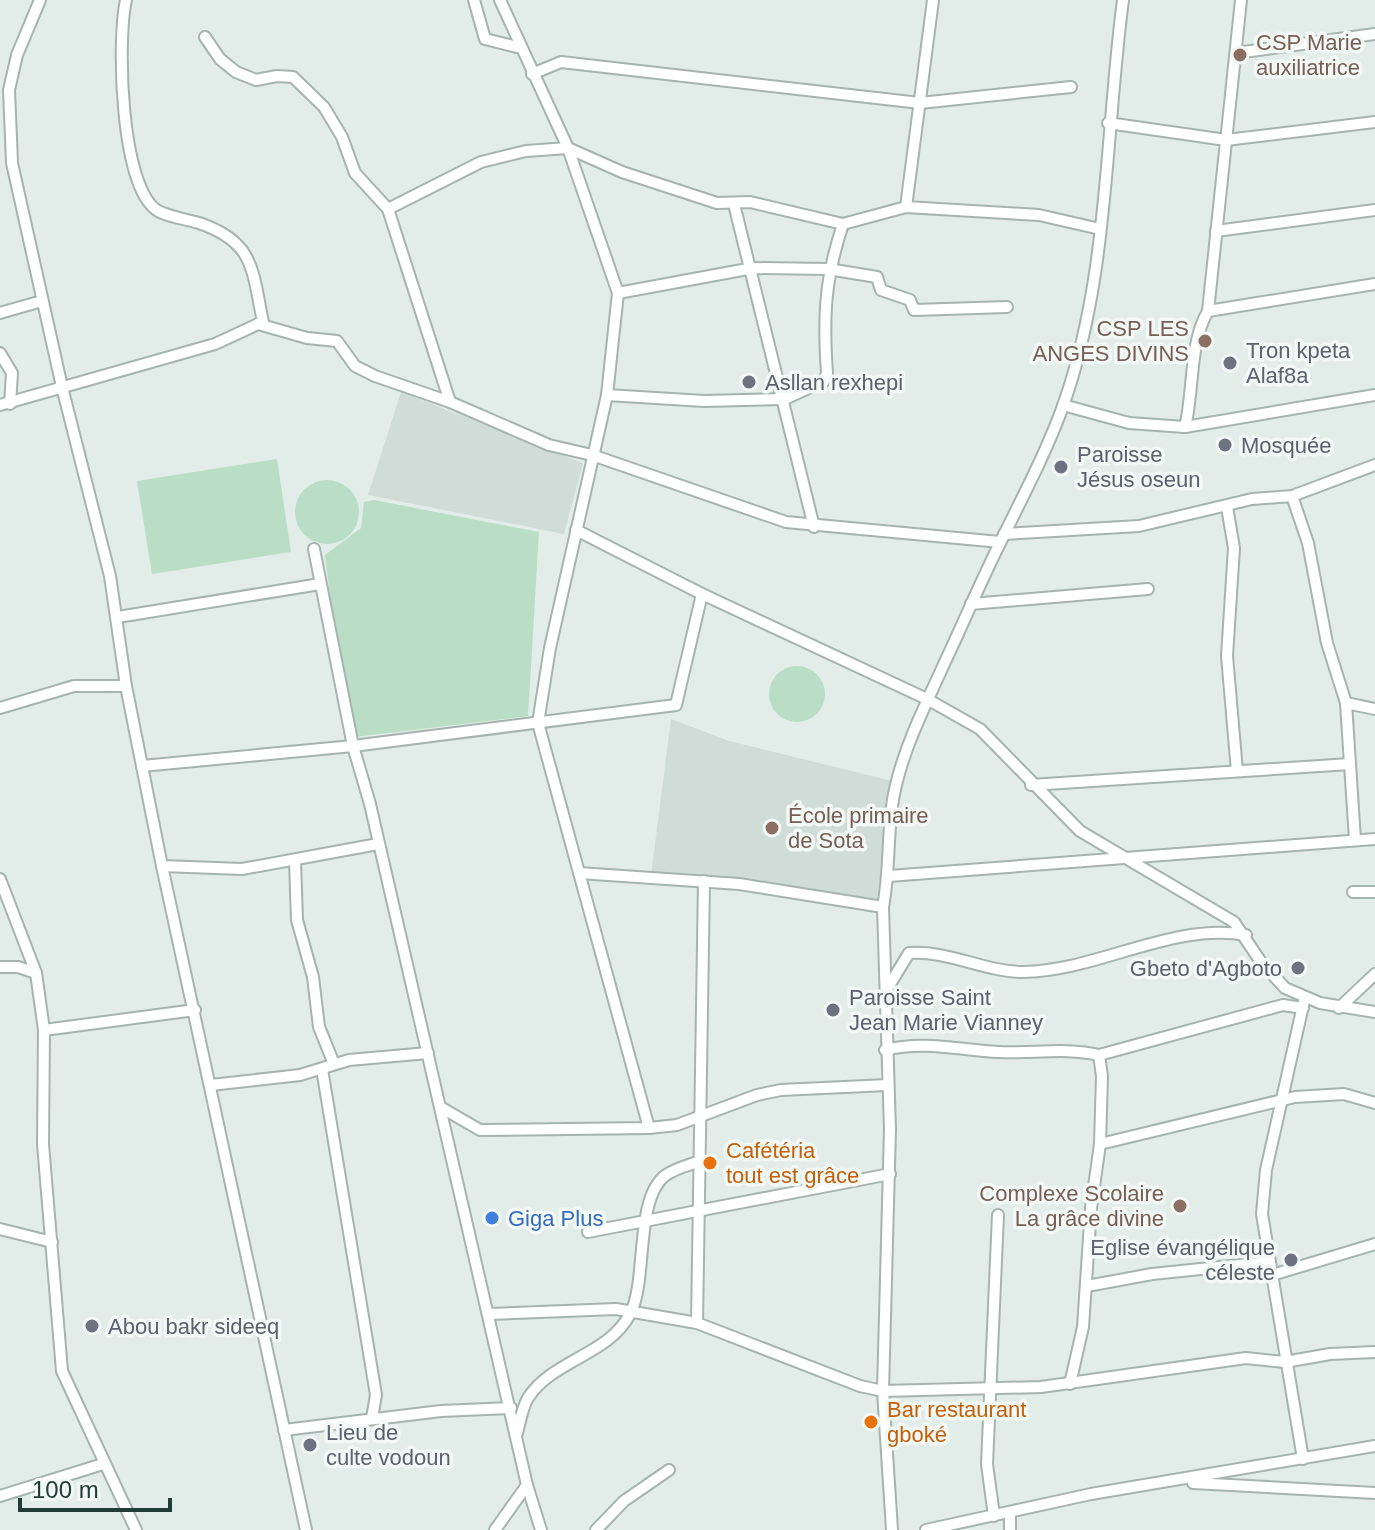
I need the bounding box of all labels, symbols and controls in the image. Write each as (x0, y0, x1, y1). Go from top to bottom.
place label: CSP Marie auxiliatrice (1256, 30, 1362, 80)
marker: CSP Marie auxiliatrice (1231, 46, 1249, 64)
place label: CSP LES ANGES DIVINS (1033, 316, 1189, 366)
marker: CSP LES ANGES DIVINS (1196, 332, 1214, 350)
place label: Tron kpeta Alaf8a (1246, 338, 1351, 388)
marker: Tron kpeta Alaf8a (1221, 354, 1239, 372)
place label: Asllan rexhepi (765, 370, 903, 395)
marker: Asllan rexhepi (740, 373, 758, 391)
place label: Mosquée (1241, 433, 1332, 458)
marker: Mosquée (1216, 436, 1234, 454)
place label: Paroisse Jésus oseun (1077, 442, 1201, 492)
marker: Paroisse Jésus oseun (1052, 458, 1070, 476)
place label: École primaire de Sota (788, 803, 929, 853)
marker: École primaire de Sota (763, 819, 781, 837)
place label: Gbeto d'Agboto (1130, 956, 1282, 981)
marker: Gbeto d'Agboto (1289, 959, 1307, 977)
place label: Paroisse Saint Jean Marie Vianney (849, 985, 1043, 1035)
marker: Paroisse Saint Jean Marie Vianney (824, 1001, 842, 1019)
place label: Cafétéria tout est grâce (726, 1138, 859, 1188)
marker: Cafétéria tout est grâce (701, 1154, 719, 1172)
place label: Complexe Scolaire La grâce divine (979, 1181, 1164, 1231)
marker: Complexe Scolaire La grâce divine (1171, 1197, 1189, 1215)
place label: Giga Plus (508, 1206, 603, 1231)
marker: Giga Plus (483, 1209, 501, 1227)
place label: Eglise évangélique céleste (1090, 1235, 1275, 1285)
marker: Eglise évangélique céleste (1282, 1251, 1300, 1269)
place label: Abou bakr sideeq (108, 1314, 279, 1339)
marker: Abou bakr sideeq (83, 1317, 101, 1335)
place label: Bar restaurant gboké (887, 1397, 1026, 1447)
marker: Bar restaurant gboké (862, 1413, 880, 1431)
place label: Lieu de culte vodoun (326, 1420, 451, 1470)
marker: Lieu de culte vodoun (301, 1436, 319, 1454)
scale bar (20, 1462, 170, 1512)
text: 100 m (32, 1476, 99, 1503)

